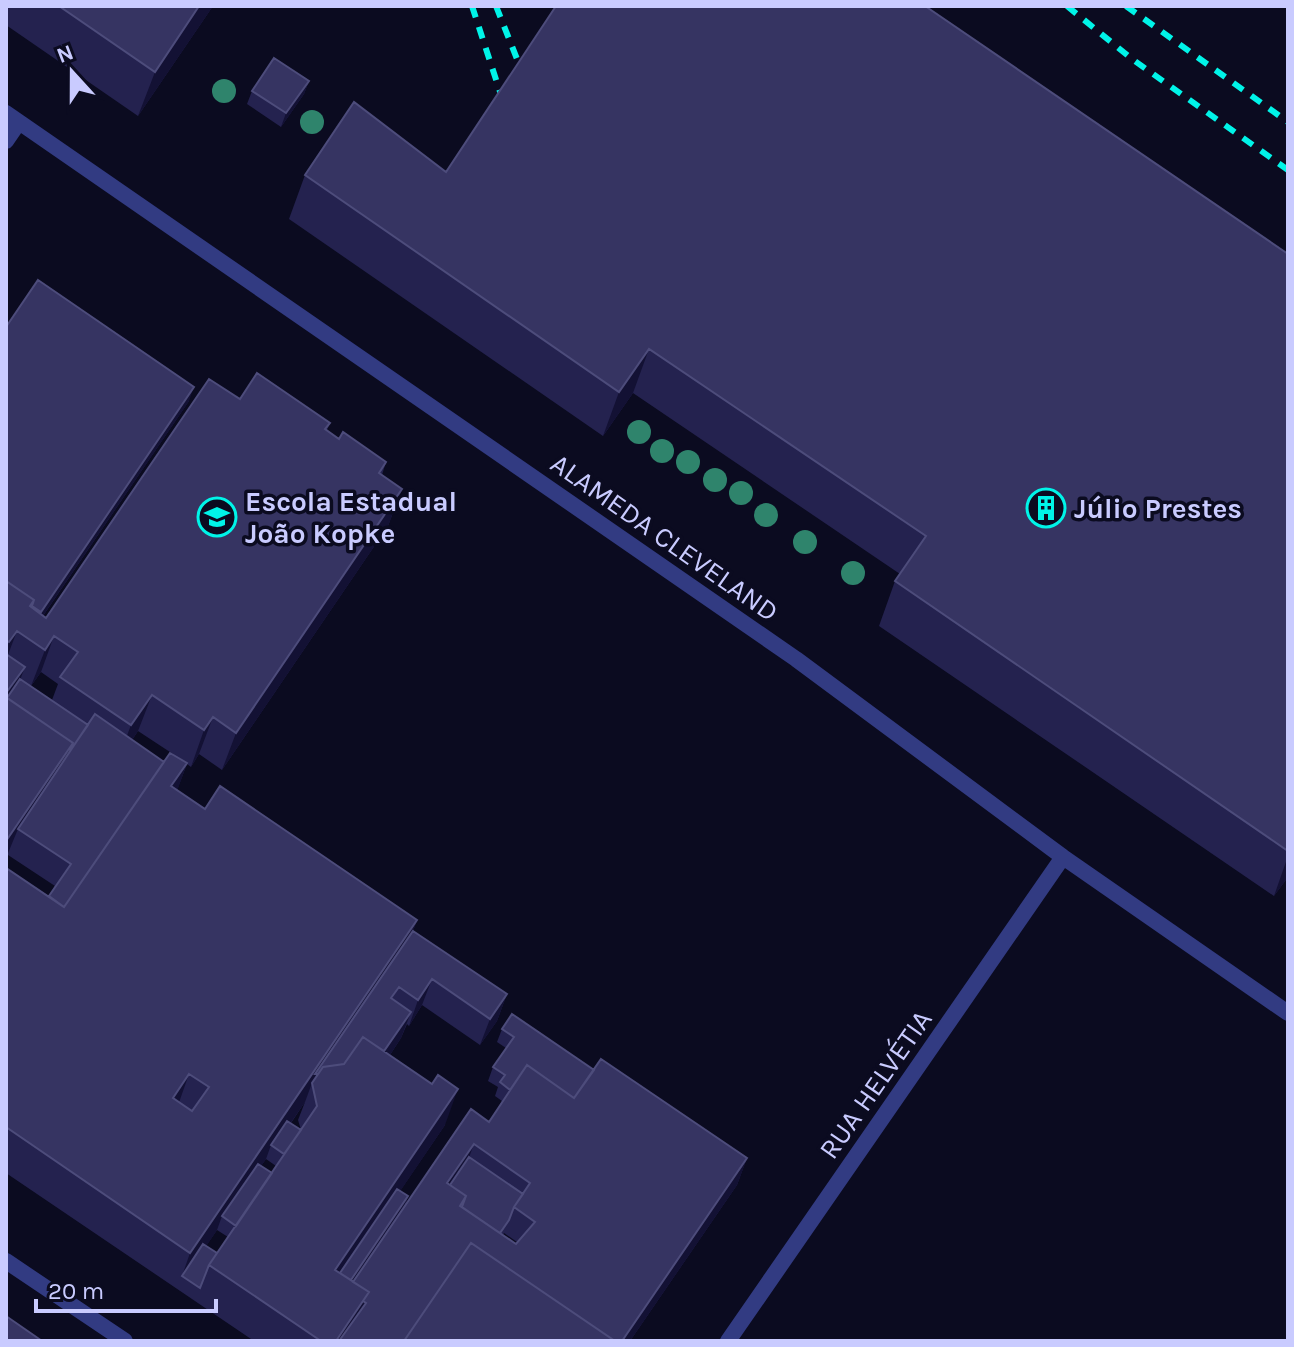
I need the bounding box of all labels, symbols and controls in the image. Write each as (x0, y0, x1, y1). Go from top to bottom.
north arrow (32, 32, 112, 112)
text: N (53, 39, 77, 69)
street label: ALAMEDA CLEVELAND (545, 446, 785, 628)
place label: Escola Estadual João Kopke (245, 485, 457, 550)
building icon: Júlio Prestes (1025, 487, 1067, 529)
place label: Júlio Prestes (1074, 492, 1242, 525)
school or university icon: Escola Estadual João Kopke (196, 496, 238, 538)
street label: RUA HELVÉTIA (811, 1003, 939, 1165)
scale bar (36, 1263, 216, 1313)
text: 20 m (48, 1277, 104, 1305)

